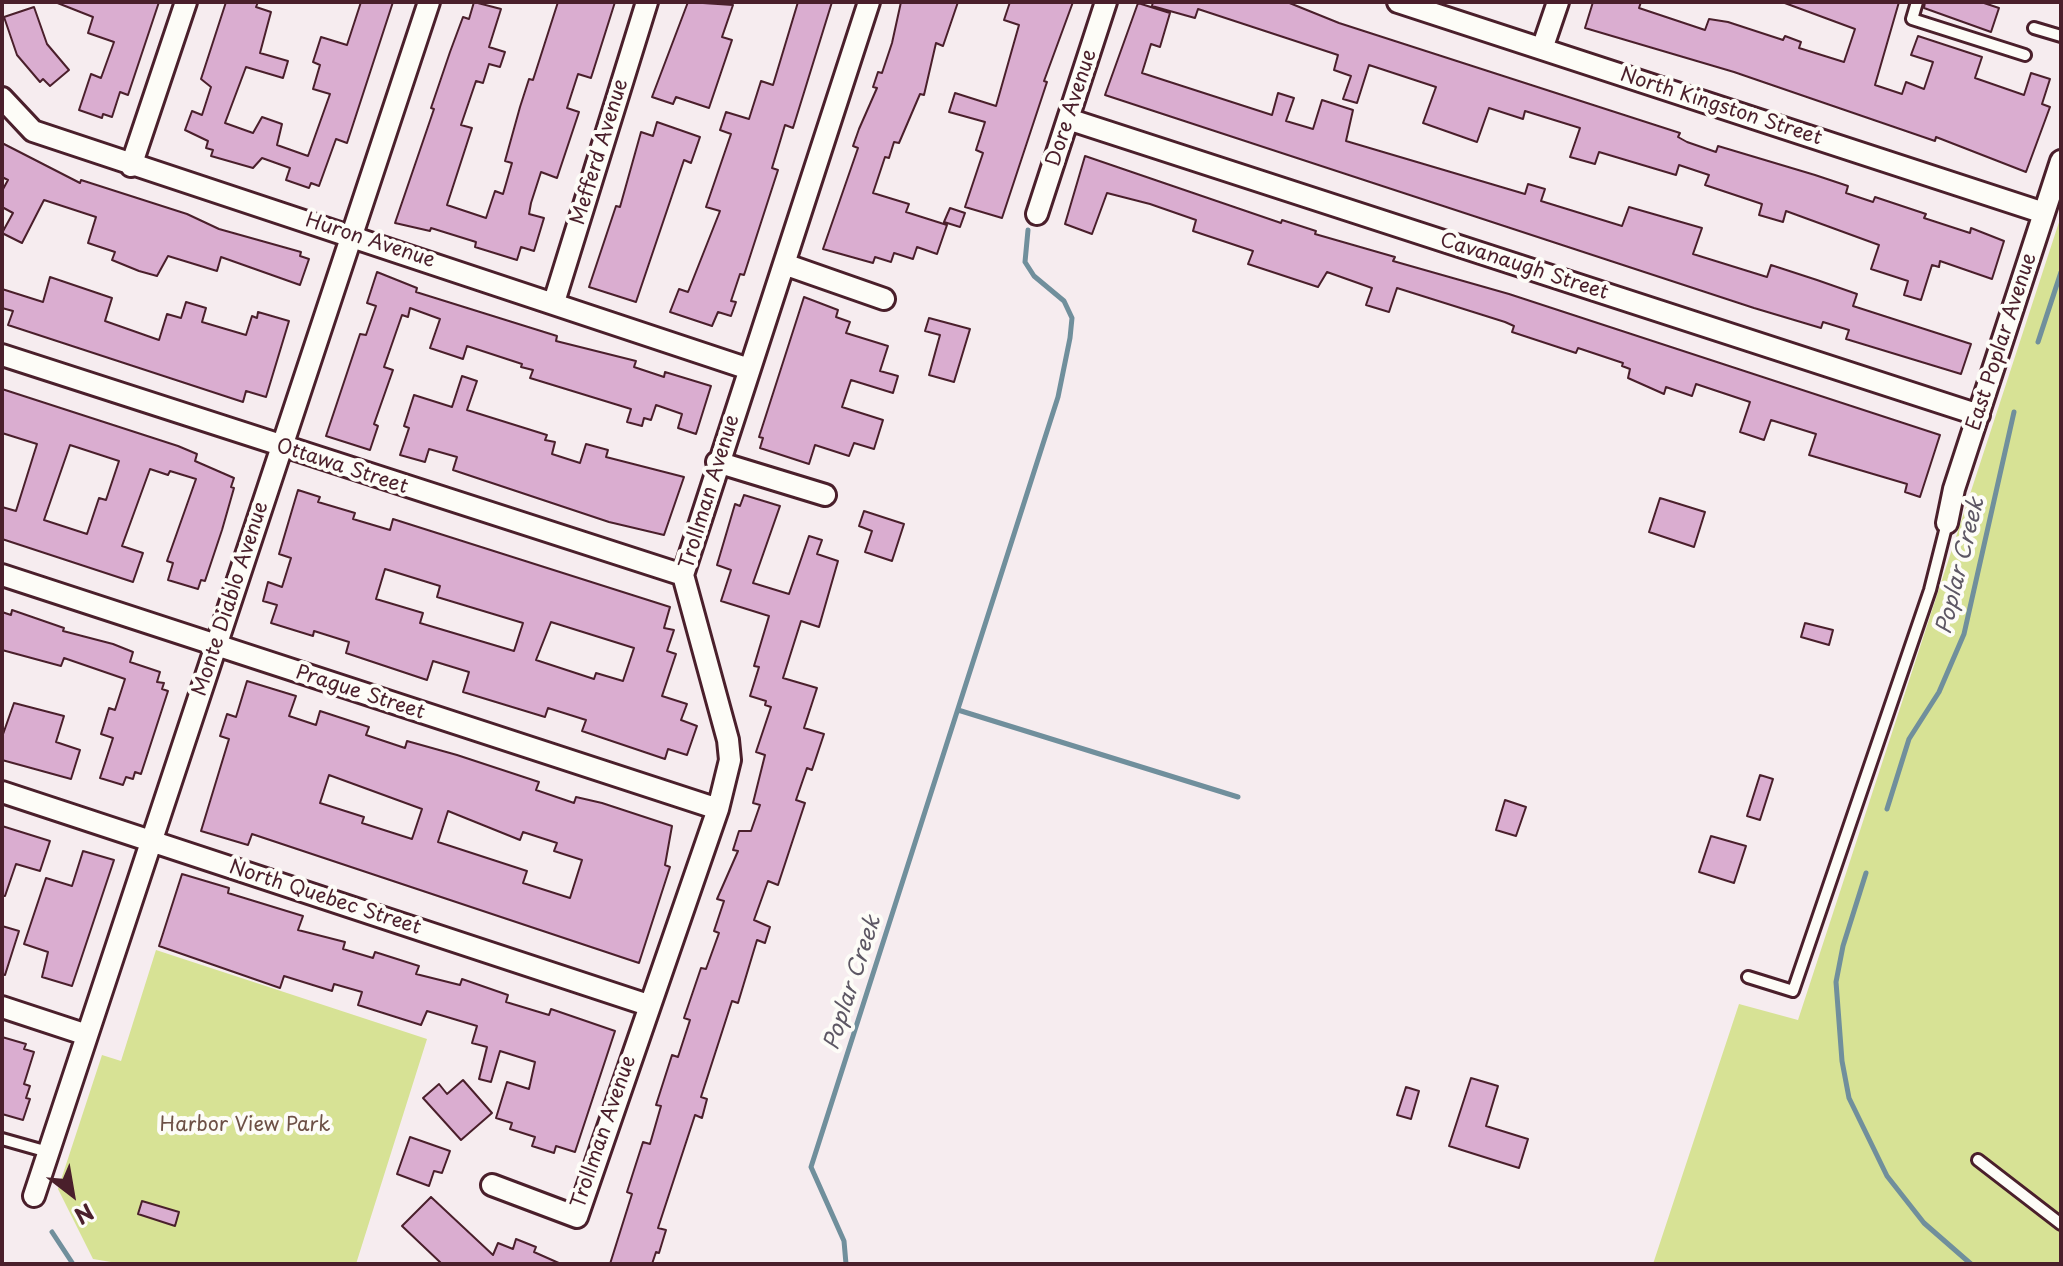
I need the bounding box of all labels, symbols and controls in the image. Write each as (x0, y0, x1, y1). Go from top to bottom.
street label: Dore Avenue (1042, 47, 1102, 169)
street label: North Kingston Street (1617, 63, 1825, 151)
street label: Mefferd Avenue (566, 76, 634, 228)
street label: Huron Avenue (302, 209, 438, 273)
street label: Cavanaugh Street (1437, 228, 1611, 306)
street label: East Poplar Avenue (1962, 250, 2042, 434)
street label: Trollman Avenue (675, 412, 745, 572)
street label: Ottawa Street (273, 434, 411, 500)
water label: Poplar Creek (1931, 495, 1991, 637)
street label: Monte Diablo Avenue (188, 499, 274, 699)
street label: Prague Street (292, 661, 428, 725)
street label: North Quebec Street (226, 856, 424, 940)
water label: Poplar Creek (819, 913, 887, 1053)
street label: Trollman Avenue (567, 1052, 641, 1212)
park label: Harbor View Park (160, 1113, 330, 1137)
north arrow (32, 1154, 112, 1234)
text: N (69, 1196, 101, 1234)

